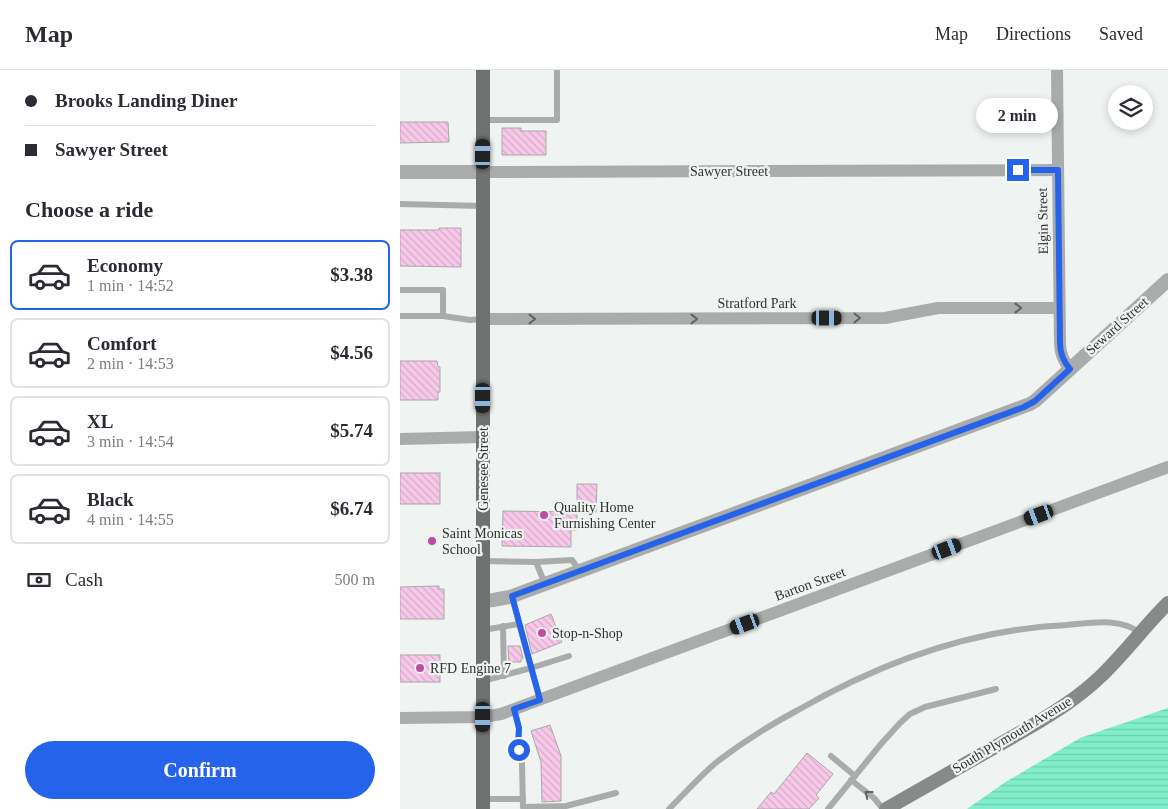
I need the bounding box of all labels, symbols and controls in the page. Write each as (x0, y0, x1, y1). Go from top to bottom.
text: Map (25, 21, 73, 47)
text: Map (935, 24, 968, 44)
text: Directions (996, 24, 1071, 44)
text: Saved (1099, 24, 1143, 44)
map controls (1108, 85, 1153, 130)
button: layers (1108, 85, 1153, 130)
text: Brooks Landing Diner (55, 90, 237, 111)
callout: 2 min (977, 98, 1059, 132)
text: 2 min (998, 107, 1036, 124)
text: Sawyer Street (55, 139, 168, 160)
car (475, 139, 490, 169)
route end (1007, 159, 1029, 181)
street label: Sawyer Street (690, 164, 768, 179)
street label: Elgin Street (1035, 188, 1051, 254)
text: Choose a ride (25, 197, 153, 222)
icon: car (27, 253, 72, 298)
text: Economy (87, 255, 163, 276)
text: $3.38 (330, 264, 373, 285)
text: 1 min · 14:52 (87, 277, 174, 294)
street label: Seward Street (1083, 294, 1151, 358)
street label: Stratford Park (718, 296, 796, 311)
one-way arrow (1015, 303, 1023, 313)
car (812, 311, 842, 326)
one-way arrow (854, 313, 861, 323)
one-way arrow (528, 314, 536, 324)
one-way arrow (691, 314, 699, 324)
icon: car (27, 331, 72, 376)
text: Comfort (87, 333, 157, 354)
text: $4.56 (330, 342, 373, 363)
text: 2 min · 14:53 (87, 355, 174, 372)
car (475, 383, 490, 413)
icon: car (27, 409, 72, 454)
text: XL (87, 411, 113, 432)
text: $5.74 (330, 420, 373, 441)
street label: Genesee Street (476, 427, 491, 511)
text: 3 min · 14:54 (87, 433, 174, 450)
icon: car (27, 487, 72, 532)
text: Black (87, 489, 133, 510)
text: $6.74 (330, 498, 373, 519)
place label: Quality Home Furnishing Center (554, 500, 656, 531)
car (1022, 503, 1055, 527)
marker: Quality Home Furnishing Center (538, 509, 550, 521)
text: 4 min · 14:55 (87, 511, 174, 528)
place label: Saint Monicas School (442, 526, 523, 557)
marker: Saint Monicas School (426, 535, 438, 547)
car (930, 537, 963, 561)
street label: Barton Street (773, 564, 848, 604)
icon: cash (25, 566, 53, 594)
text: Cash (65, 569, 103, 590)
text: 500 m (335, 571, 375, 588)
car (728, 612, 761, 636)
place label: Stop-n-Shop (552, 626, 623, 641)
marker: Stop-n-Shop (536, 627, 548, 639)
place label: RFD Engine 7 (430, 661, 511, 676)
marker: RFD Engine 7 (414, 662, 426, 674)
street label: South Plymouth Avenue (950, 694, 1074, 776)
car (475, 702, 490, 732)
route start (508, 739, 530, 761)
button: Confirm (25, 741, 375, 799)
one-way arrow (865, 790, 874, 799)

